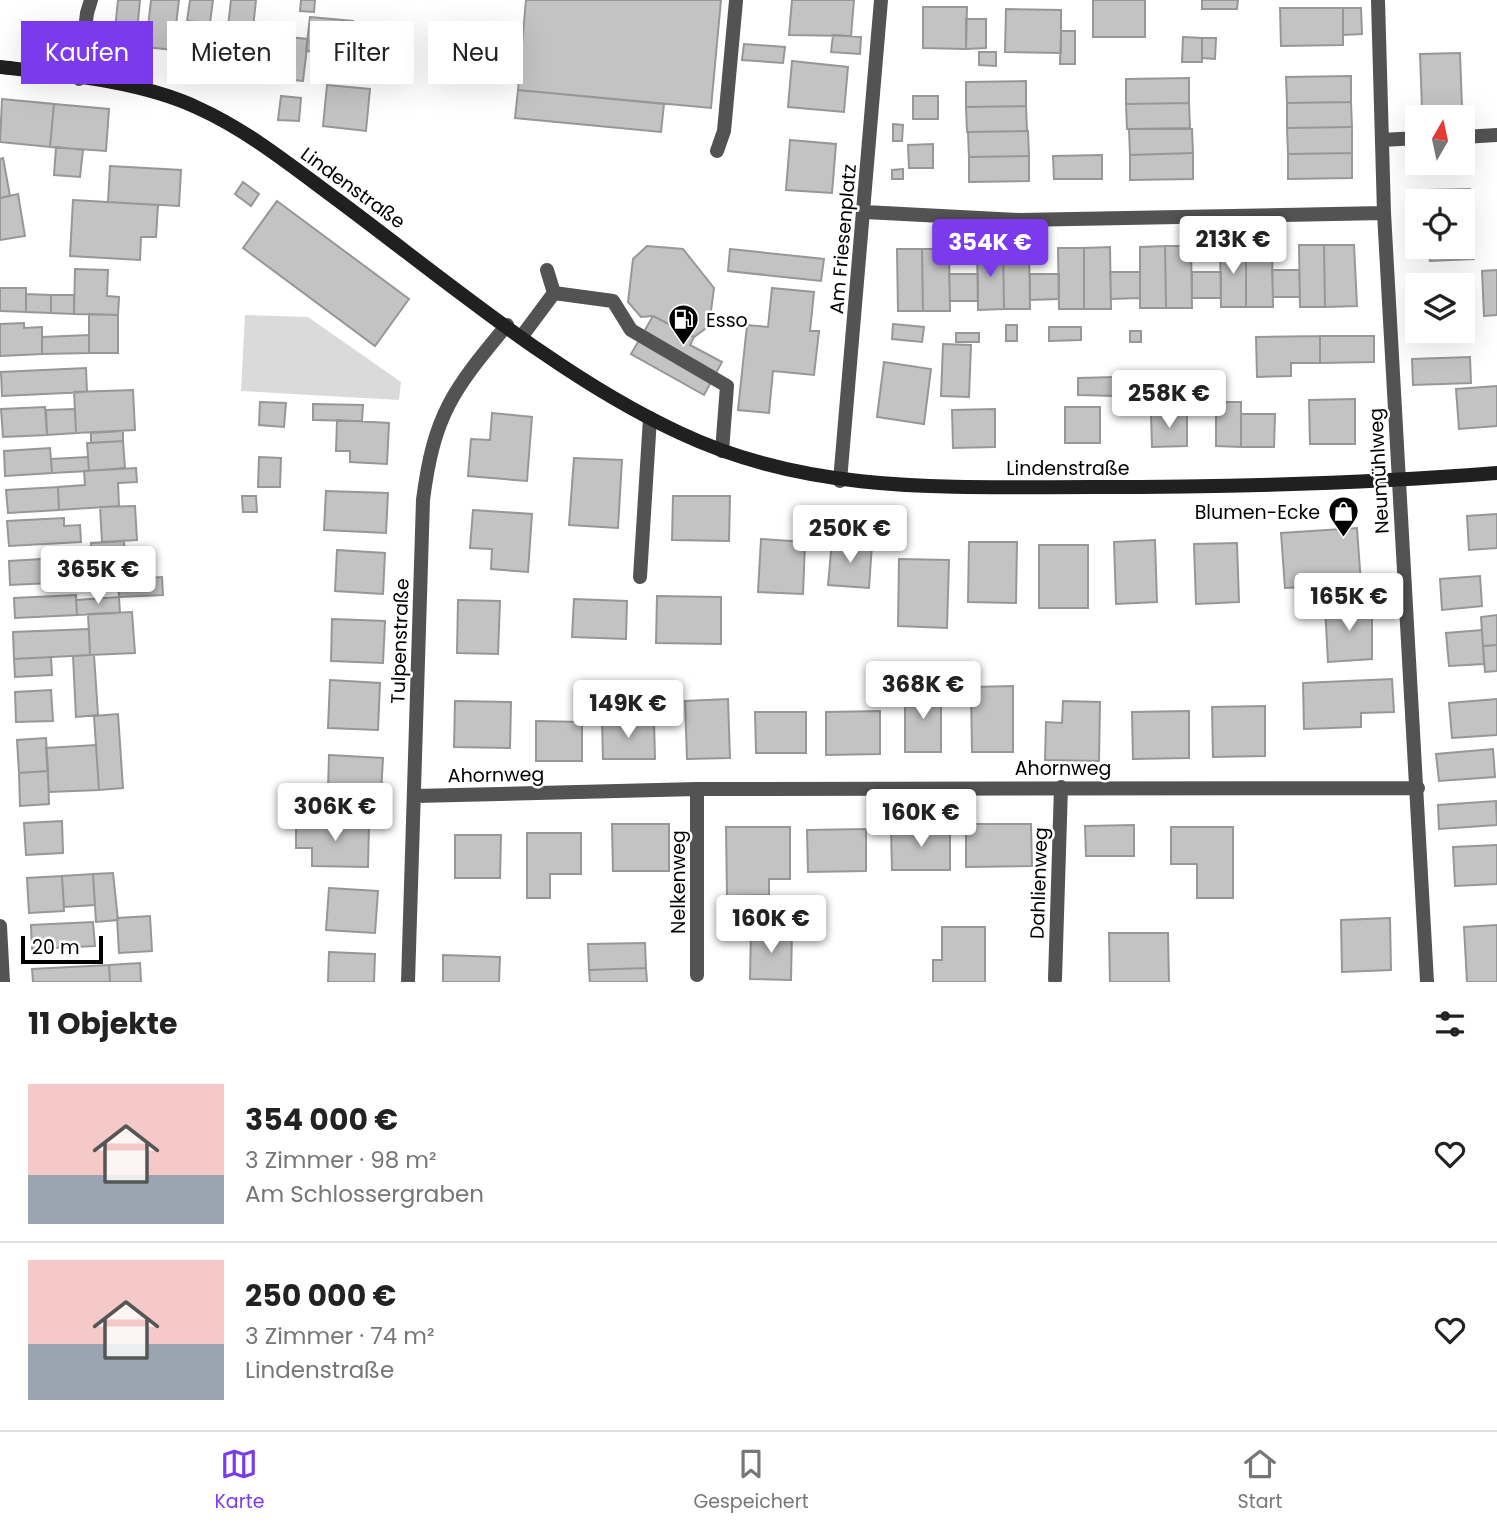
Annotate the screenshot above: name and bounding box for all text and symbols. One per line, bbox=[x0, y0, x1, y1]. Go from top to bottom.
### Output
chip: Kaufen bbox=[21, 21, 153, 84]
chip: Mieten bbox=[167, 21, 296, 84]
chip: Filter bbox=[310, 21, 414, 84]
chip: Neu bbox=[428, 21, 523, 84]
north arrow bbox=[1405, 105, 1475, 175]
map controls bbox=[1405, 105, 1475, 343]
street label: Lindenstraße bbox=[295, 141, 411, 235]
street label: Am Friesenplatz bbox=[823, 163, 863, 315]
button: locate bbox=[1405, 189, 1475, 259]
pin: 213K € bbox=[1176, 216, 1290, 276]
pin: 354K € bbox=[933, 219, 1047, 279]
text: 213K € bbox=[1196, 223, 1270, 255]
text: 354K € bbox=[948, 226, 1032, 258]
button: layers bbox=[1405, 273, 1475, 343]
fuel station icon: Esso bbox=[666, 303, 700, 347]
place label: Esso bbox=[706, 307, 748, 334]
pin: 258K € bbox=[1112, 370, 1226, 430]
text: 258K € bbox=[1128, 377, 1210, 409]
street label: Neumühlweg bbox=[1362, 407, 1396, 535]
street label: Lindenstraße bbox=[1006, 455, 1130, 482]
shop icon: Blumen-Ecke bbox=[1326, 495, 1360, 539]
place label: Blumen-Ecke bbox=[1195, 499, 1320, 526]
pin: 250K € bbox=[793, 505, 907, 565]
text: 250K € bbox=[809, 512, 891, 544]
pin: 365K € bbox=[41, 546, 155, 606]
text: 365K € bbox=[57, 553, 139, 585]
pin: 165K € bbox=[1292, 574, 1406, 633]
street label: Tulpenstraße bbox=[384, 578, 416, 704]
text: 165K € bbox=[1310, 580, 1388, 612]
pin: 368K € bbox=[866, 662, 980, 721]
text: 368K € bbox=[882, 668, 964, 700]
pin: 149K € bbox=[571, 680, 685, 740]
text: 149K € bbox=[589, 687, 667, 719]
street label: Ahornweg bbox=[1015, 755, 1111, 782]
street label: Ahornweg bbox=[447, 761, 545, 789]
pin: 306K € bbox=[278, 784, 392, 843]
text: 306K € bbox=[294, 790, 376, 822]
pin: 160K € bbox=[864, 790, 978, 849]
text: 160K € bbox=[882, 796, 960, 828]
street label: Dahlienweg bbox=[1024, 827, 1054, 939]
street label: Nelkenweg bbox=[665, 830, 692, 934]
pin: 160K € bbox=[714, 895, 828, 955]
text: 160K € bbox=[732, 902, 810, 934]
scale bar bbox=[21, 933, 103, 965]
text: 20 m bbox=[32, 934, 80, 961]
text: 11 Objekte bbox=[28, 1002, 177, 1045]
icon: filters bbox=[1431, 1005, 1469, 1043]
text: 354 000 € bbox=[245, 1098, 398, 1141]
icon: home bbox=[84, 1112, 168, 1196]
icon: heart bbox=[1431, 1135, 1469, 1173]
text: 3 Zimmer · 98 m² bbox=[245, 1144, 437, 1176]
text: Am Schlossergraben bbox=[245, 1178, 484, 1210]
text: 250 000 € bbox=[245, 1274, 396, 1317]
icon: home bbox=[84, 1288, 168, 1372]
icon: heart bbox=[1431, 1311, 1469, 1349]
text: 3 Zimmer · 74 m² bbox=[245, 1320, 435, 1352]
text: Lindenstraße bbox=[245, 1354, 394, 1386]
tab: Karte bbox=[214, 1445, 264, 1516]
tab: Gespeichert bbox=[693, 1445, 809, 1516]
tab: Start bbox=[1238, 1445, 1283, 1516]

